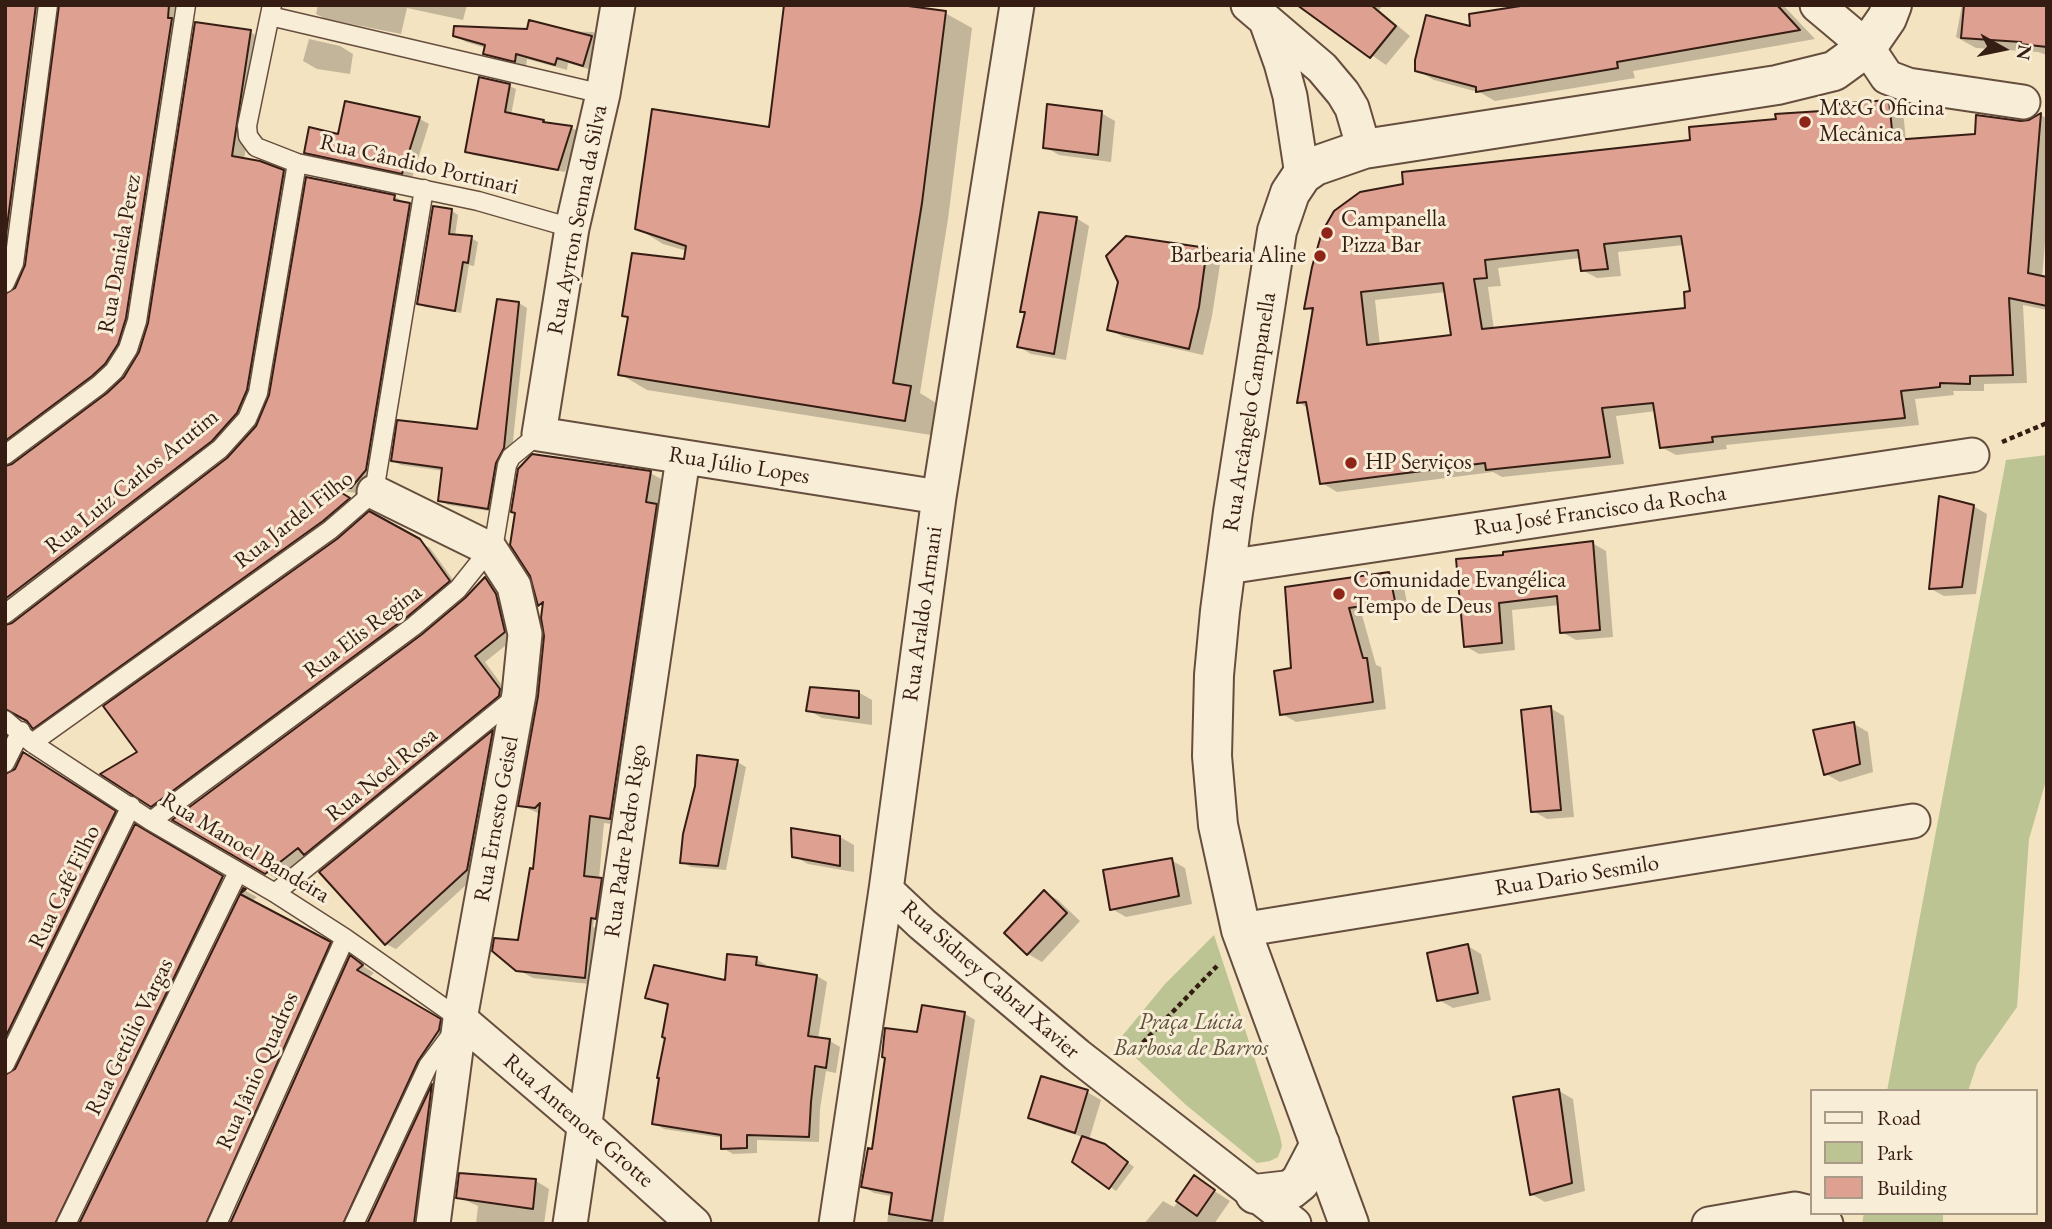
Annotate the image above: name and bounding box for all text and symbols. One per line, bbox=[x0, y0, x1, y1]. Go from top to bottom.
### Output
north arrow bbox=[1968, 14, 2038, 84]
text: N bbox=[2011, 43, 2038, 62]
place label: M&G Oficina Mecânica bbox=[1819, 95, 1944, 149]
street label: Rua Ayrton Senna da Silva bbox=[542, 103, 614, 337]
marker: M&G Oficina Mecânica bbox=[1797, 114, 1813, 130]
street label: Rua Cândido Portinari bbox=[317, 129, 521, 201]
street label: Rua Daniela Perez bbox=[92, 172, 148, 336]
place label: Campanella Pizza Bar bbox=[1341, 206, 1446, 260]
marker: Campanella Pizza Bar bbox=[1319, 225, 1335, 241]
place label: Barbearia Aline bbox=[1170, 242, 1306, 270]
marker: Barbearia Aline bbox=[1312, 248, 1328, 264]
street label: Rua Arcângelo Campanella bbox=[1217, 290, 1283, 534]
street label: Rua Luiz Carlos Arutim bbox=[40, 404, 224, 560]
street label: Rua Júlio Lopes bbox=[666, 441, 812, 491]
place label: HP Serviços bbox=[1365, 449, 1472, 477]
marker: HP Serviços bbox=[1343, 455, 1359, 471]
street label: Rua Jardel Filho bbox=[229, 465, 359, 575]
street label: Rua José Francisco da Rocha bbox=[1472, 480, 1728, 542]
street label: Rua Araldo Armani bbox=[897, 525, 949, 703]
place label: Comunidade Evangélica Tempo de Deus bbox=[1353, 567, 1566, 621]
street label: Rua Elis Regina bbox=[298, 579, 428, 685]
marker: Comunidade Evangélica Tempo de Deus bbox=[1331, 586, 1347, 602]
street label: Rua Noel Rosa bbox=[321, 722, 443, 828]
street label: Rua Ernesto Geisel bbox=[469, 734, 525, 904]
street label: Rua Padre Pedro Rigo bbox=[599, 743, 653, 939]
street label: Rua Manoel Bandeira bbox=[155, 787, 335, 909]
street label: Rua Café Filho bbox=[23, 821, 107, 953]
street label: Rua Dario Sesmilo bbox=[1493, 849, 1661, 903]
street label: Rua Sidney Cabral Xavier bbox=[895, 895, 1085, 1065]
street label: Rua Getúlio Vargas bbox=[80, 954, 180, 1120]
street label: Rua Jânio Quadros bbox=[211, 988, 305, 1154]
park label: Praça Lúcia Barbosa de Barros bbox=[1114, 1009, 1268, 1063]
street label: Rua Antenore Grotte bbox=[497, 1048, 659, 1194]
legend bbox=[1811, 1089, 2038, 1215]
text: Road bbox=[1877, 1104, 1921, 1131]
text: Park bbox=[1877, 1139, 1913, 1166]
text: Building bbox=[1877, 1174, 1947, 1201]

